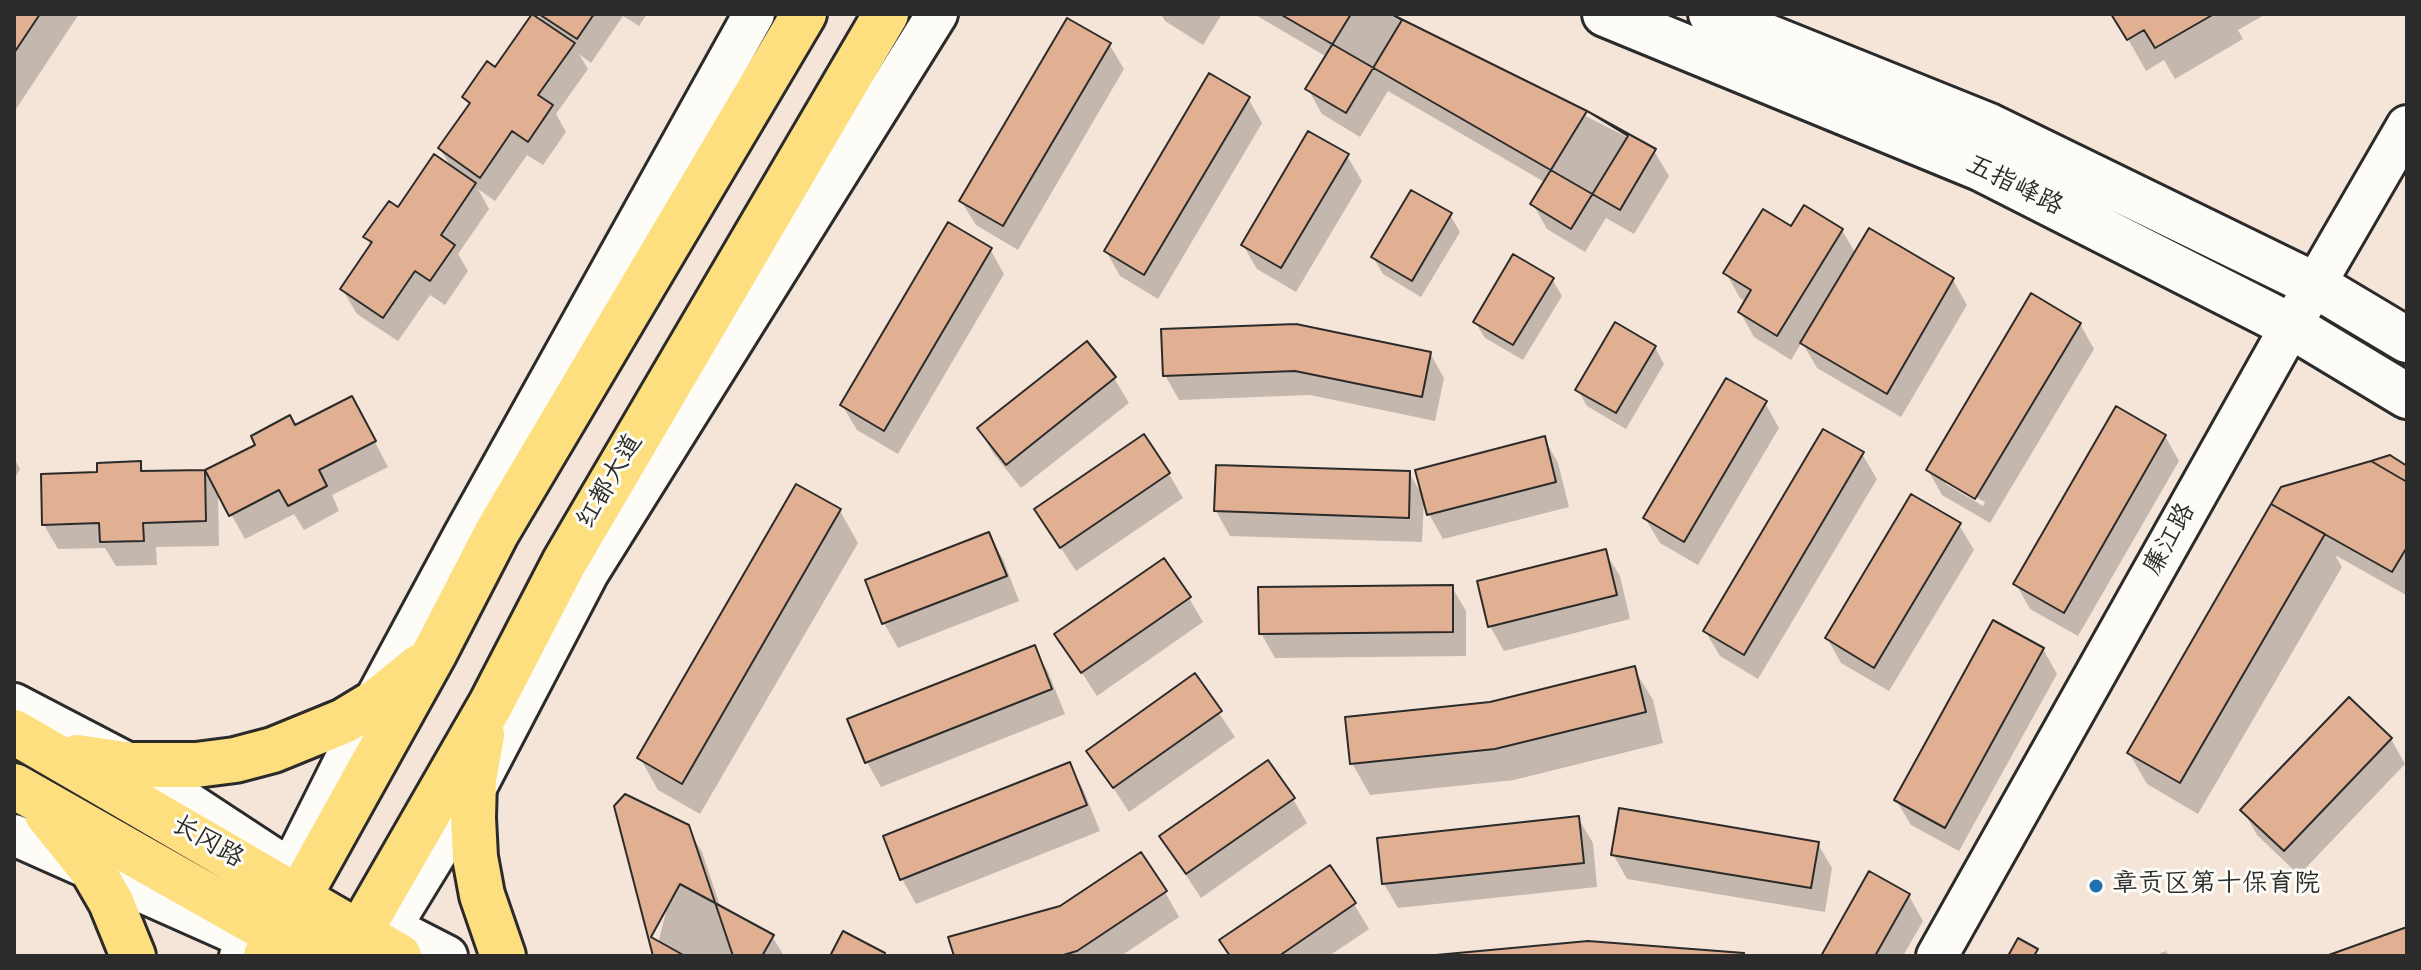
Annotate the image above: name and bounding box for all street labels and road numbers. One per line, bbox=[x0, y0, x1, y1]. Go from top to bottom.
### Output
street label: 五指峰路 bbox=[1960, 150, 2068, 224]
street label: 红都大道 bbox=[571, 429, 651, 535]
street label: 廉江路 bbox=[2138, 498, 2204, 582]
street label: 长冈路 bbox=[165, 810, 249, 876]

